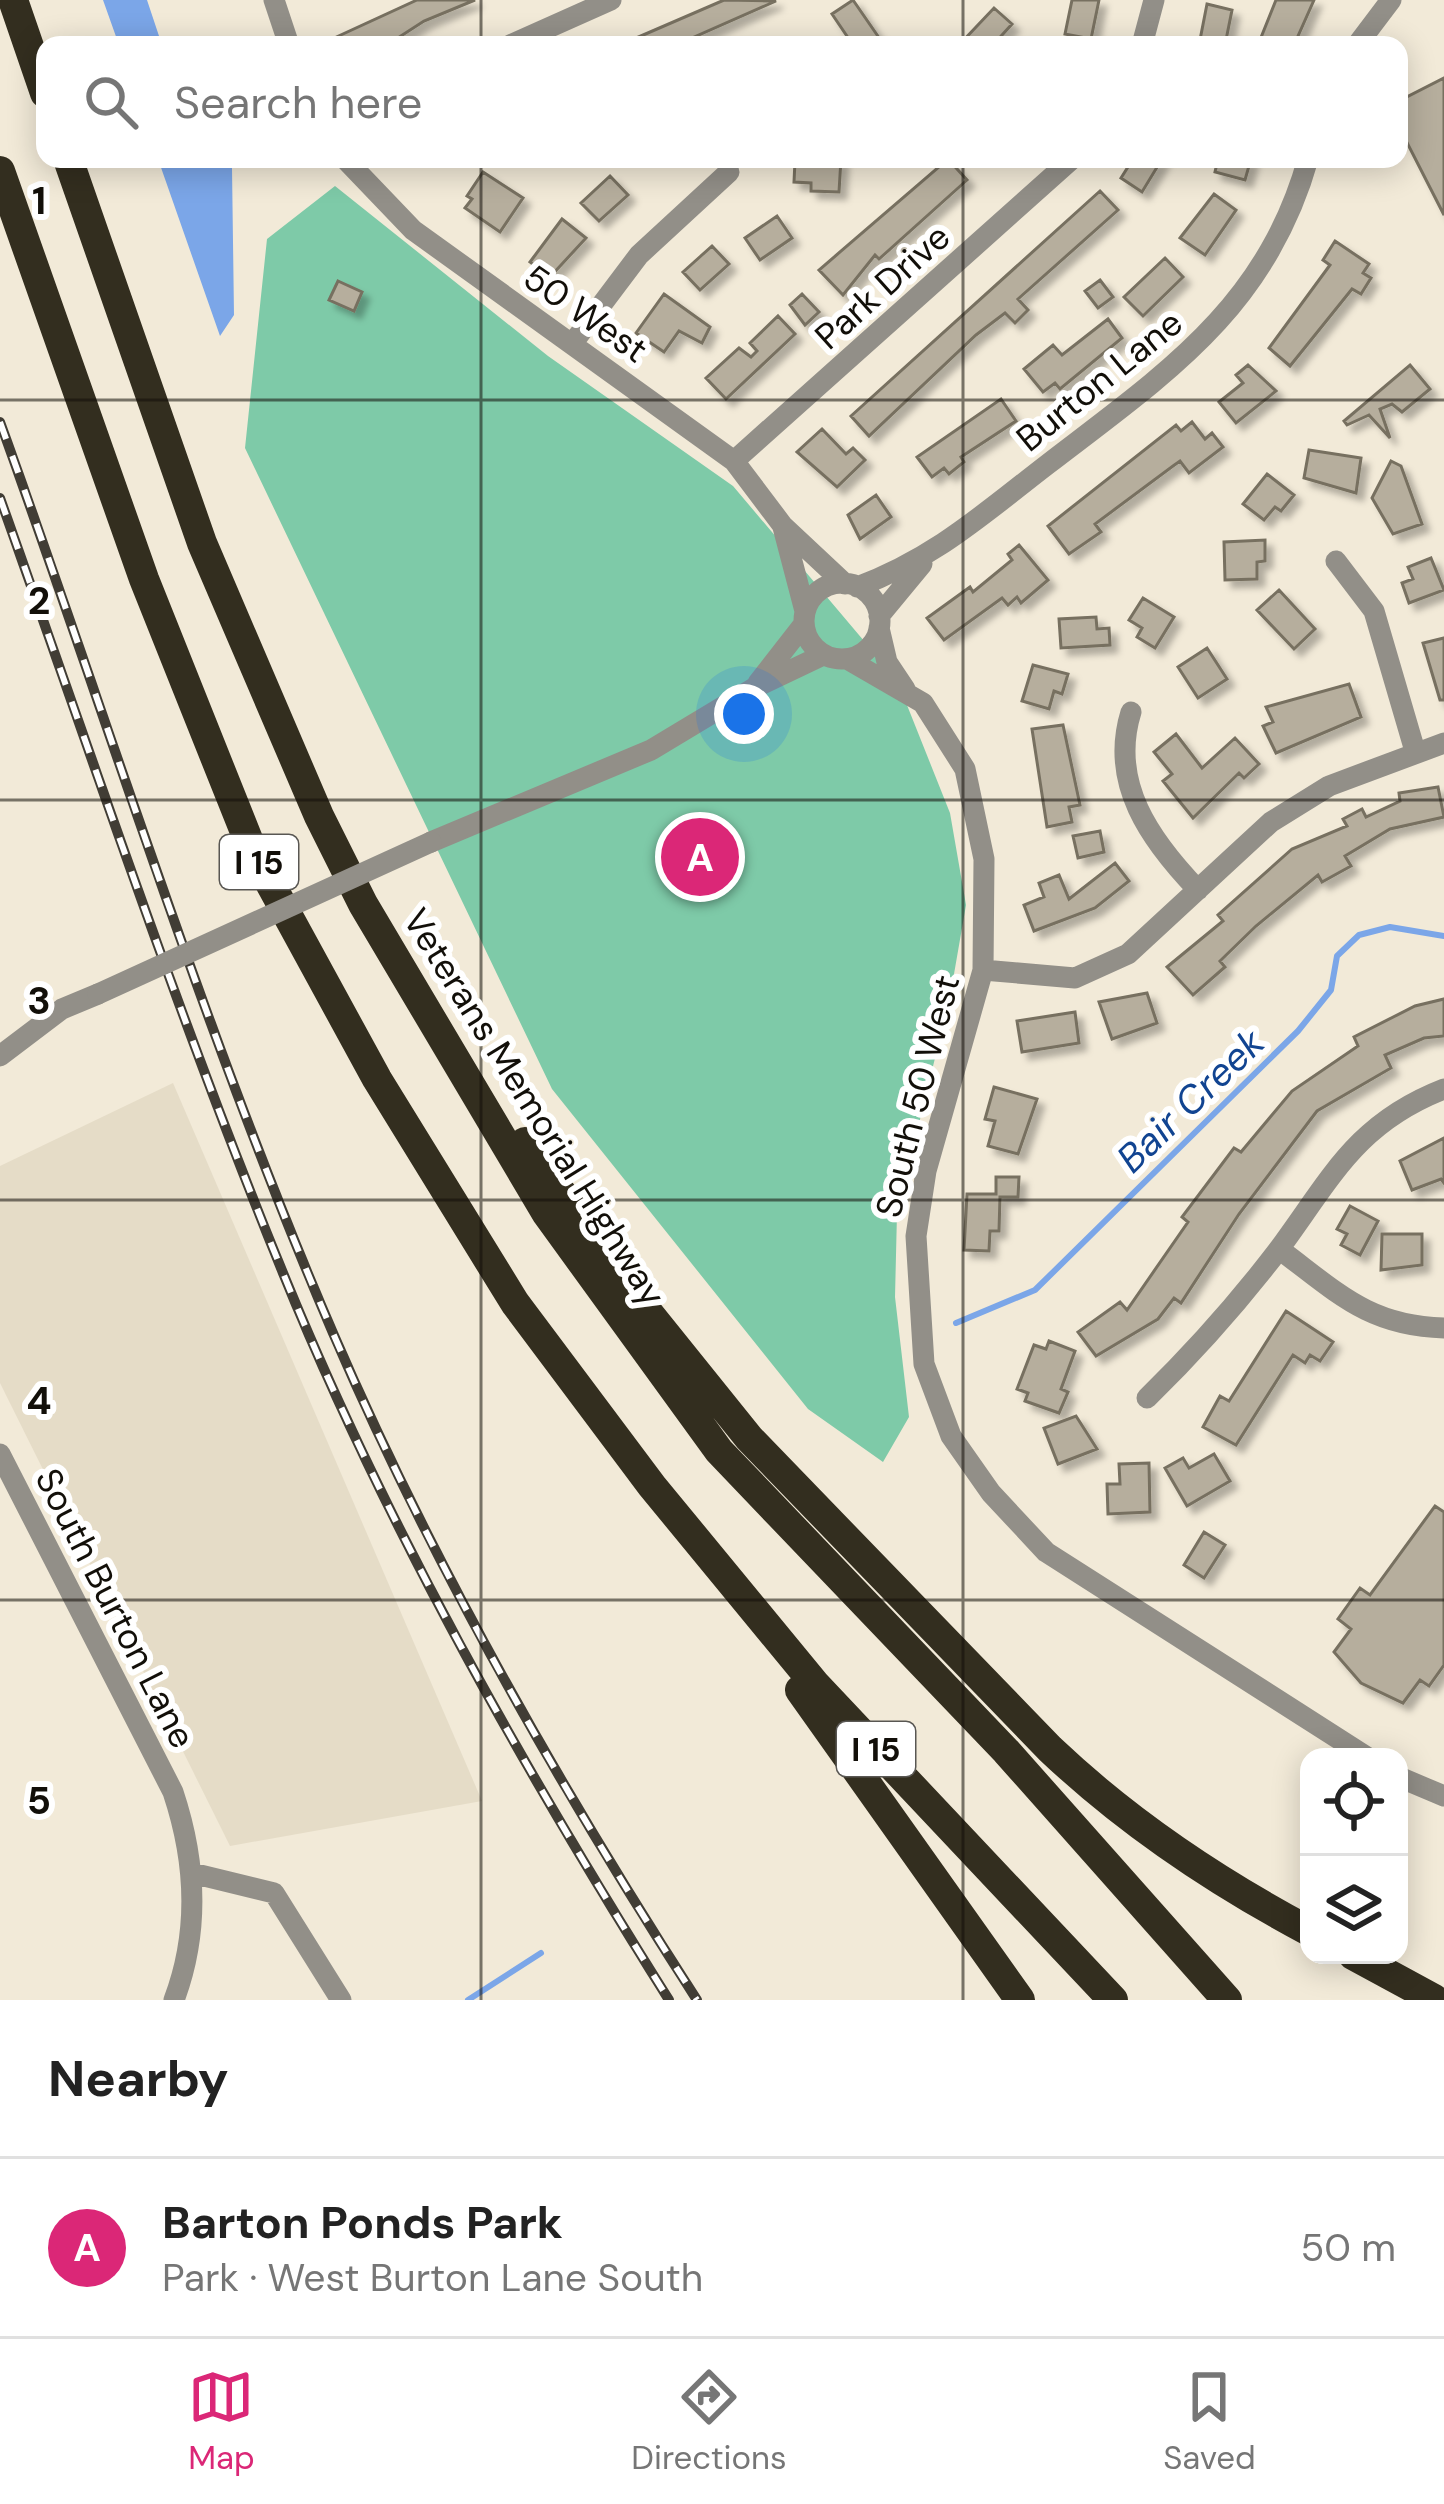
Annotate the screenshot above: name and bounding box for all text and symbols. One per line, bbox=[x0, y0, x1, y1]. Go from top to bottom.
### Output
search box bbox=[36, 36, 1408, 168]
icon: search bbox=[78, 69, 144, 135]
text: Search here bbox=[174, 73, 422, 132]
text: 1 bbox=[32, 175, 46, 226]
street label: Park Drive bbox=[805, 213, 960, 359]
street label: 50 West bbox=[514, 254, 657, 373]
street label: Burton Lane bbox=[1007, 299, 1192, 462]
text: 2 bbox=[28, 575, 50, 626]
your location bbox=[714, 684, 774, 744]
pin: A bbox=[661, 812, 739, 902]
road number: I 15 bbox=[220, 835, 298, 889]
street label: Veterans Memorial Highway bbox=[393, 900, 676, 1315]
street label: South 50 West bbox=[865, 970, 970, 1222]
text: 3 bbox=[27, 975, 51, 1026]
water label: Bair Creek bbox=[1106, 1017, 1275, 1183]
text: 4 bbox=[26, 1375, 52, 1426]
street label: South Burton Lane bbox=[25, 1460, 206, 1756]
road number: I 15 bbox=[837, 1722, 915, 1776]
map controls bbox=[1300, 1748, 1408, 1964]
button: locate bbox=[1300, 1748, 1408, 1856]
text: 5 bbox=[27, 1775, 51, 1826]
button: layers bbox=[1300, 1856, 1408, 1964]
text: Nearby bbox=[48, 2045, 229, 2112]
text: Barton Ponds Park bbox=[162, 2193, 563, 2252]
text: A bbox=[73, 2222, 101, 2273]
text: 50 m bbox=[1300, 2222, 1396, 2273]
text: Park · West Burton Lane South bbox=[162, 2252, 703, 2303]
tab: Map bbox=[188, 2364, 255, 2479]
tab: Directions bbox=[631, 2364, 787, 2479]
tab: Saved bbox=[1163, 2364, 1256, 2479]

